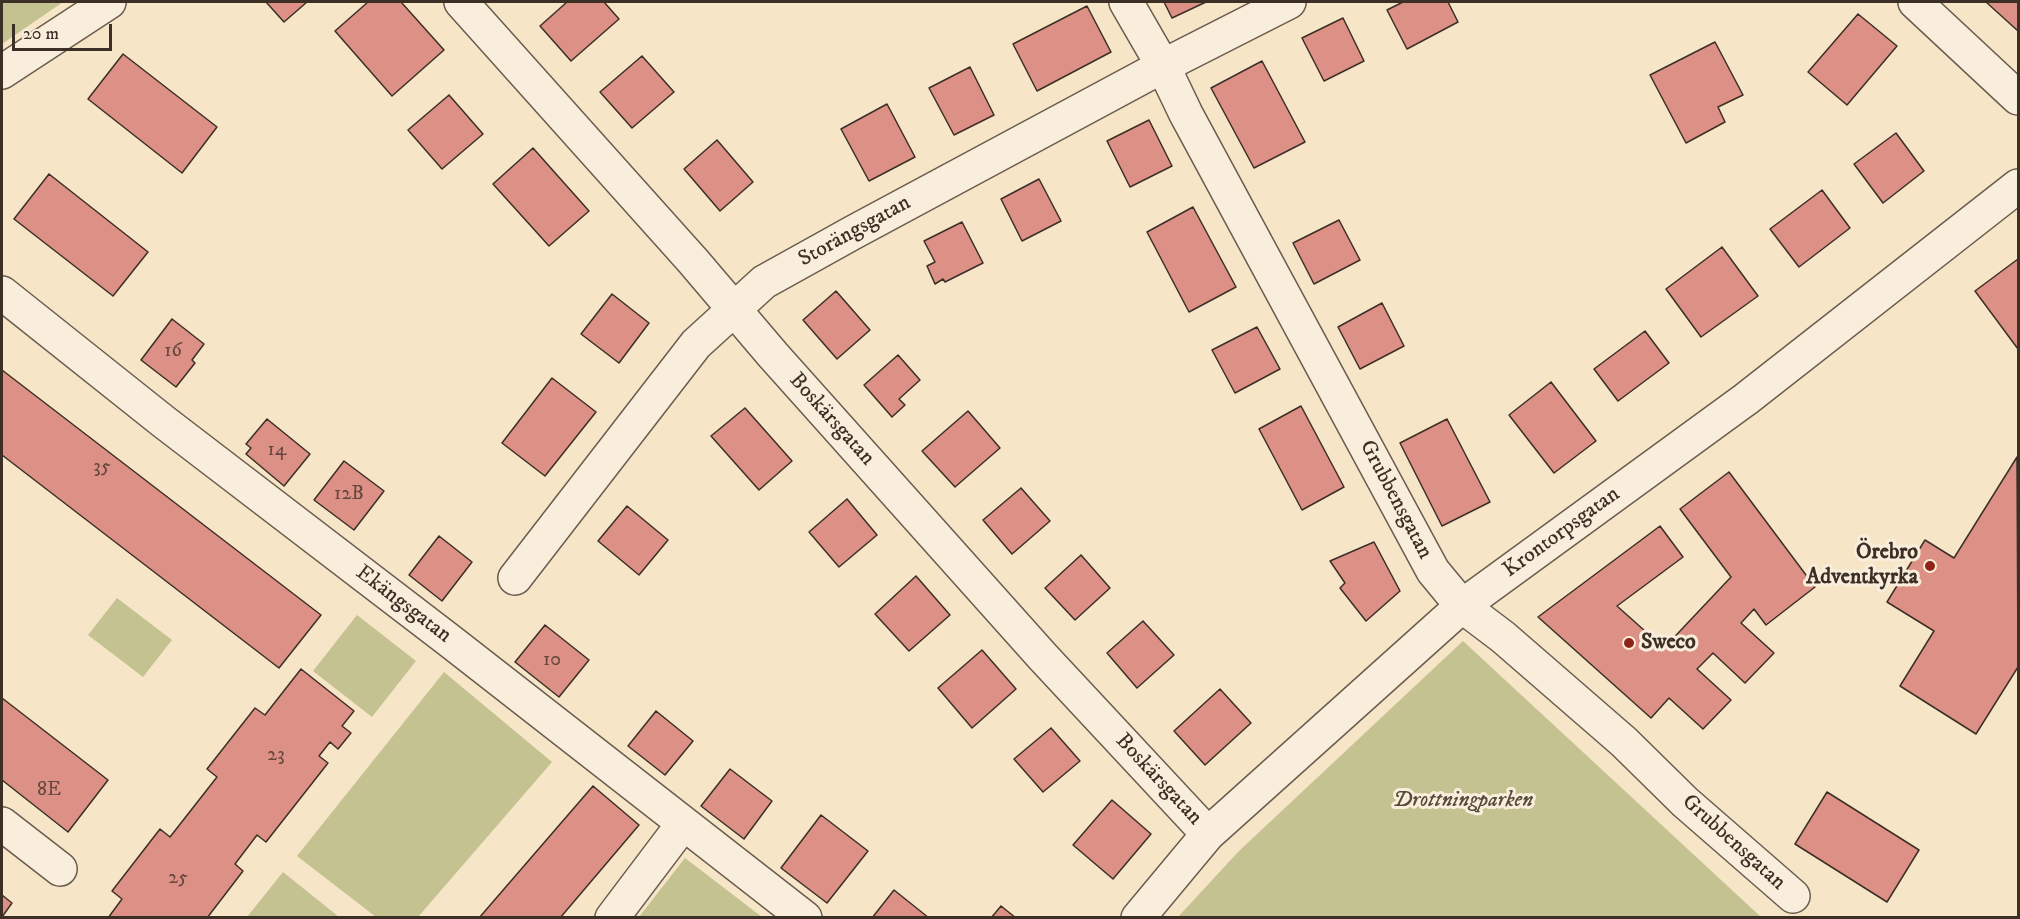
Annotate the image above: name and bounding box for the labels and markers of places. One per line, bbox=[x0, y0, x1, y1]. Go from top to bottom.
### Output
place label: Örebro Adventkyrka bbox=[1806, 540, 1918, 592]
marker: Örebro Adventkyrka bbox=[1923, 559, 1937, 573]
place label: Sweco bbox=[1641, 630, 1696, 656]
marker: Sweco bbox=[1622, 636, 1636, 650]

